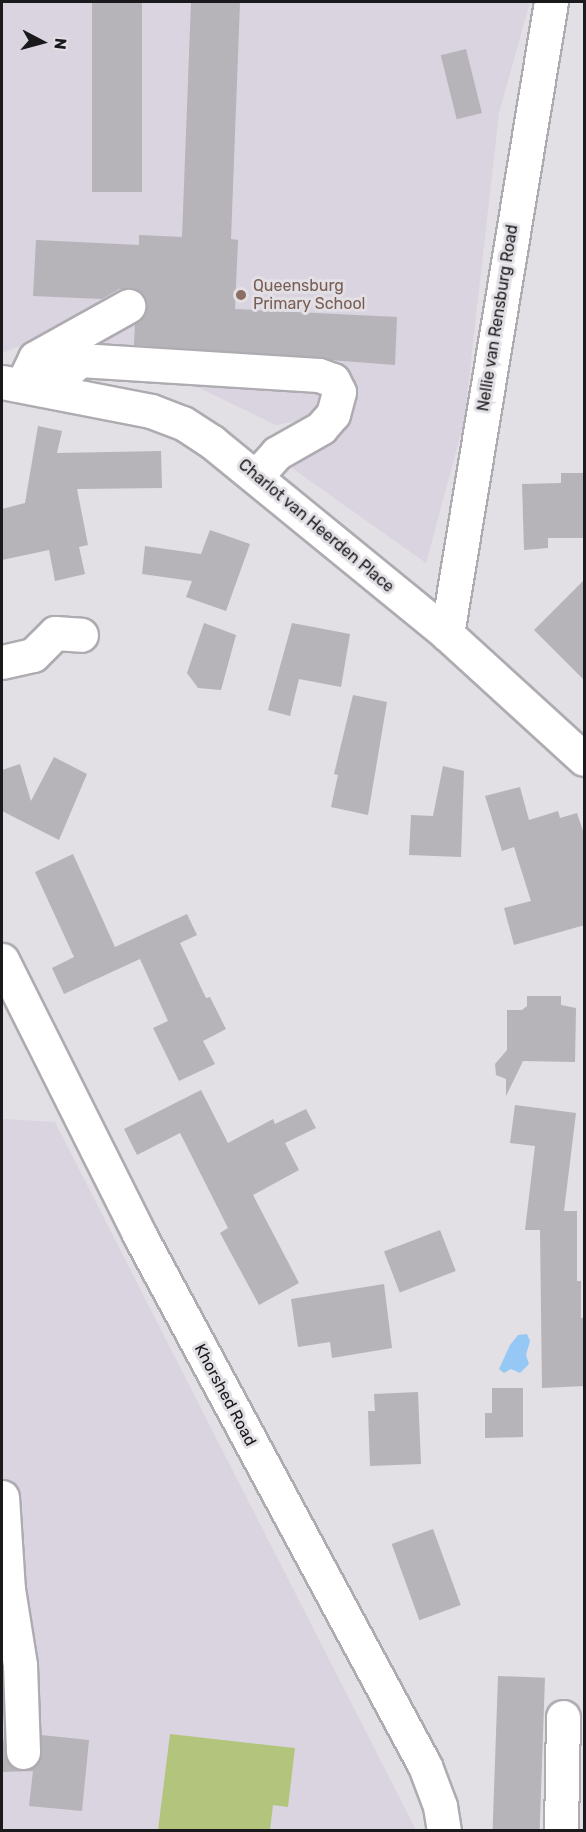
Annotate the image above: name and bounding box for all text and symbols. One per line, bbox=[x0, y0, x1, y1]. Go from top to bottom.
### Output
north arrow bbox=[12, 12, 72, 72]
text: N bbox=[50, 37, 70, 51]
street label: Nellie van Rensburg Road bbox=[474, 223, 522, 413]
place label: Queensburg Primary School bbox=[253, 276, 366, 314]
marker: Queensburg Primary School bbox=[234, 288, 248, 302]
street label: Charlot van Heerden Place bbox=[234, 455, 398, 597]
street label: Khorshed Road bbox=[190, 1341, 260, 1449]

